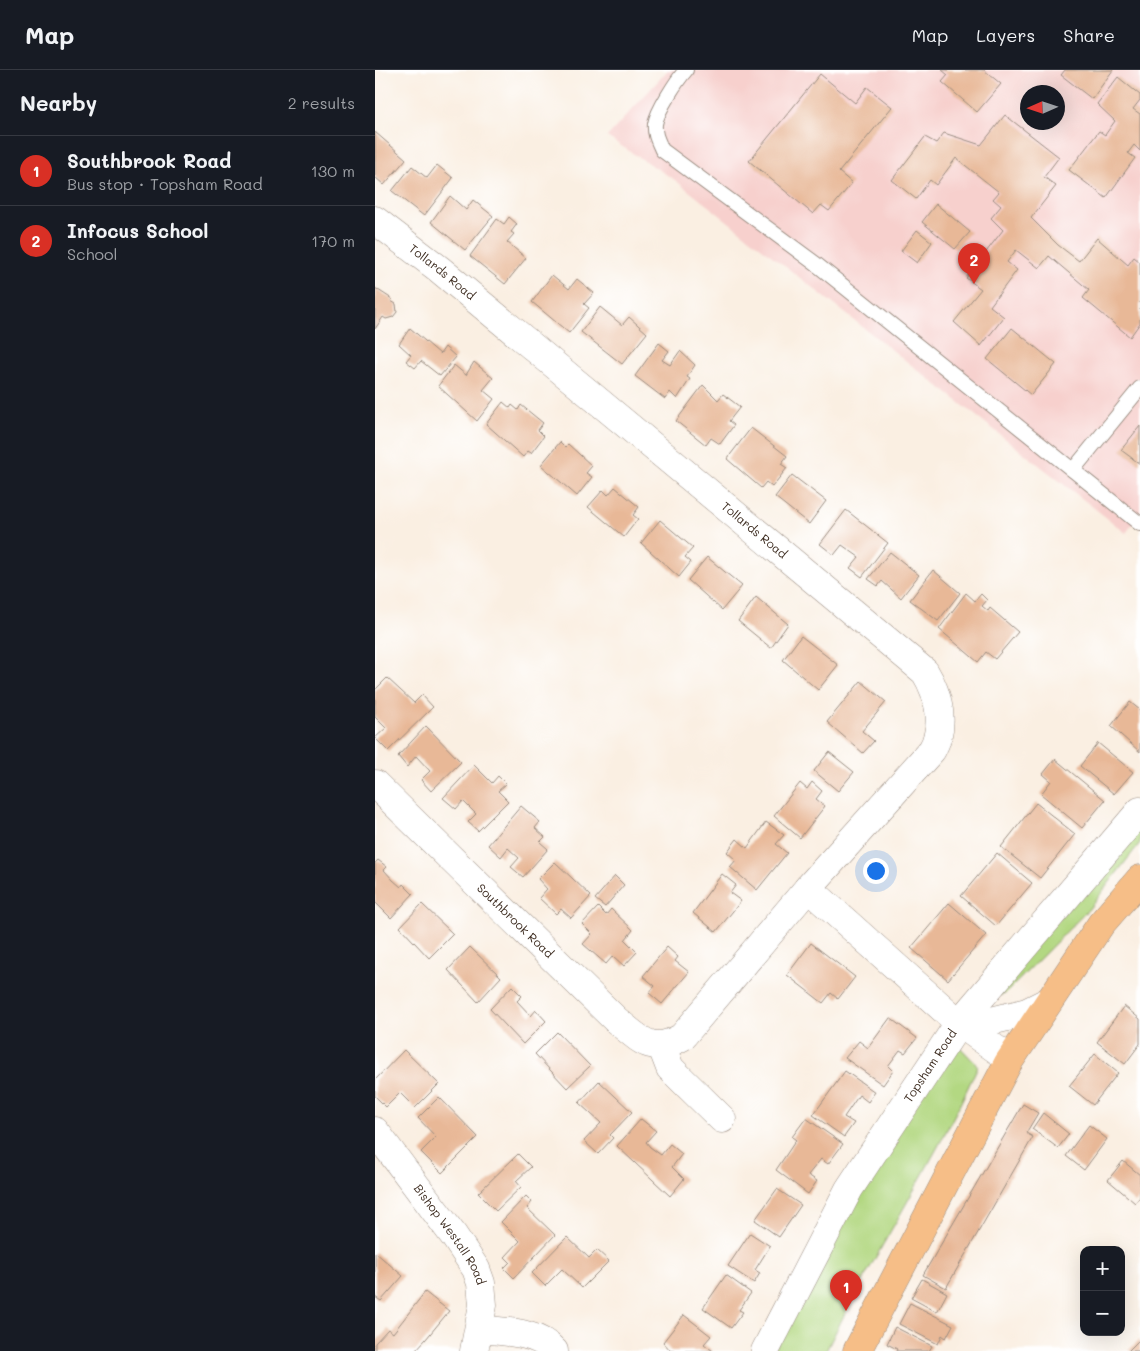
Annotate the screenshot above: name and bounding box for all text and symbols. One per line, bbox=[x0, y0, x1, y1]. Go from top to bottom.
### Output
text: Map bbox=[25, 19, 74, 50]
text: Map bbox=[912, 23, 948, 47]
text: Layers bbox=[976, 23, 1035, 47]
text: Share bbox=[1063, 23, 1115, 47]
north arrow bbox=[1020, 85, 1065, 130]
text: Nearby bbox=[20, 89, 97, 116]
text: 2 results bbox=[288, 92, 355, 113]
text: Southbrook Road bbox=[67, 148, 231, 173]
text: 1 bbox=[32, 160, 40, 181]
text: 130 m bbox=[311, 160, 355, 181]
text: Bus stop · Topsham Road bbox=[67, 173, 263, 194]
text: Infocus School bbox=[67, 218, 208, 243]
text: 2 bbox=[32, 230, 40, 251]
text: 170 m bbox=[311, 230, 355, 251]
street label: Tollards Road bbox=[406, 240, 479, 303]
text: School bbox=[67, 243, 117, 264]
pin: 2 bbox=[958, 243, 990, 284]
street label: Tollards Road bbox=[719, 498, 791, 562]
your location bbox=[863, 858, 889, 884]
street label: Southbrook Road bbox=[474, 880, 558, 961]
street label: Topsham Road bbox=[900, 1025, 960, 1105]
street label: Bishop Westall Road bbox=[411, 1181, 490, 1287]
map controls bbox=[1080, 1246, 1125, 1336]
button: + bbox=[1080, 1246, 1125, 1291]
pin: 1 bbox=[830, 1270, 862, 1311]
button: − bbox=[1080, 1291, 1125, 1336]

